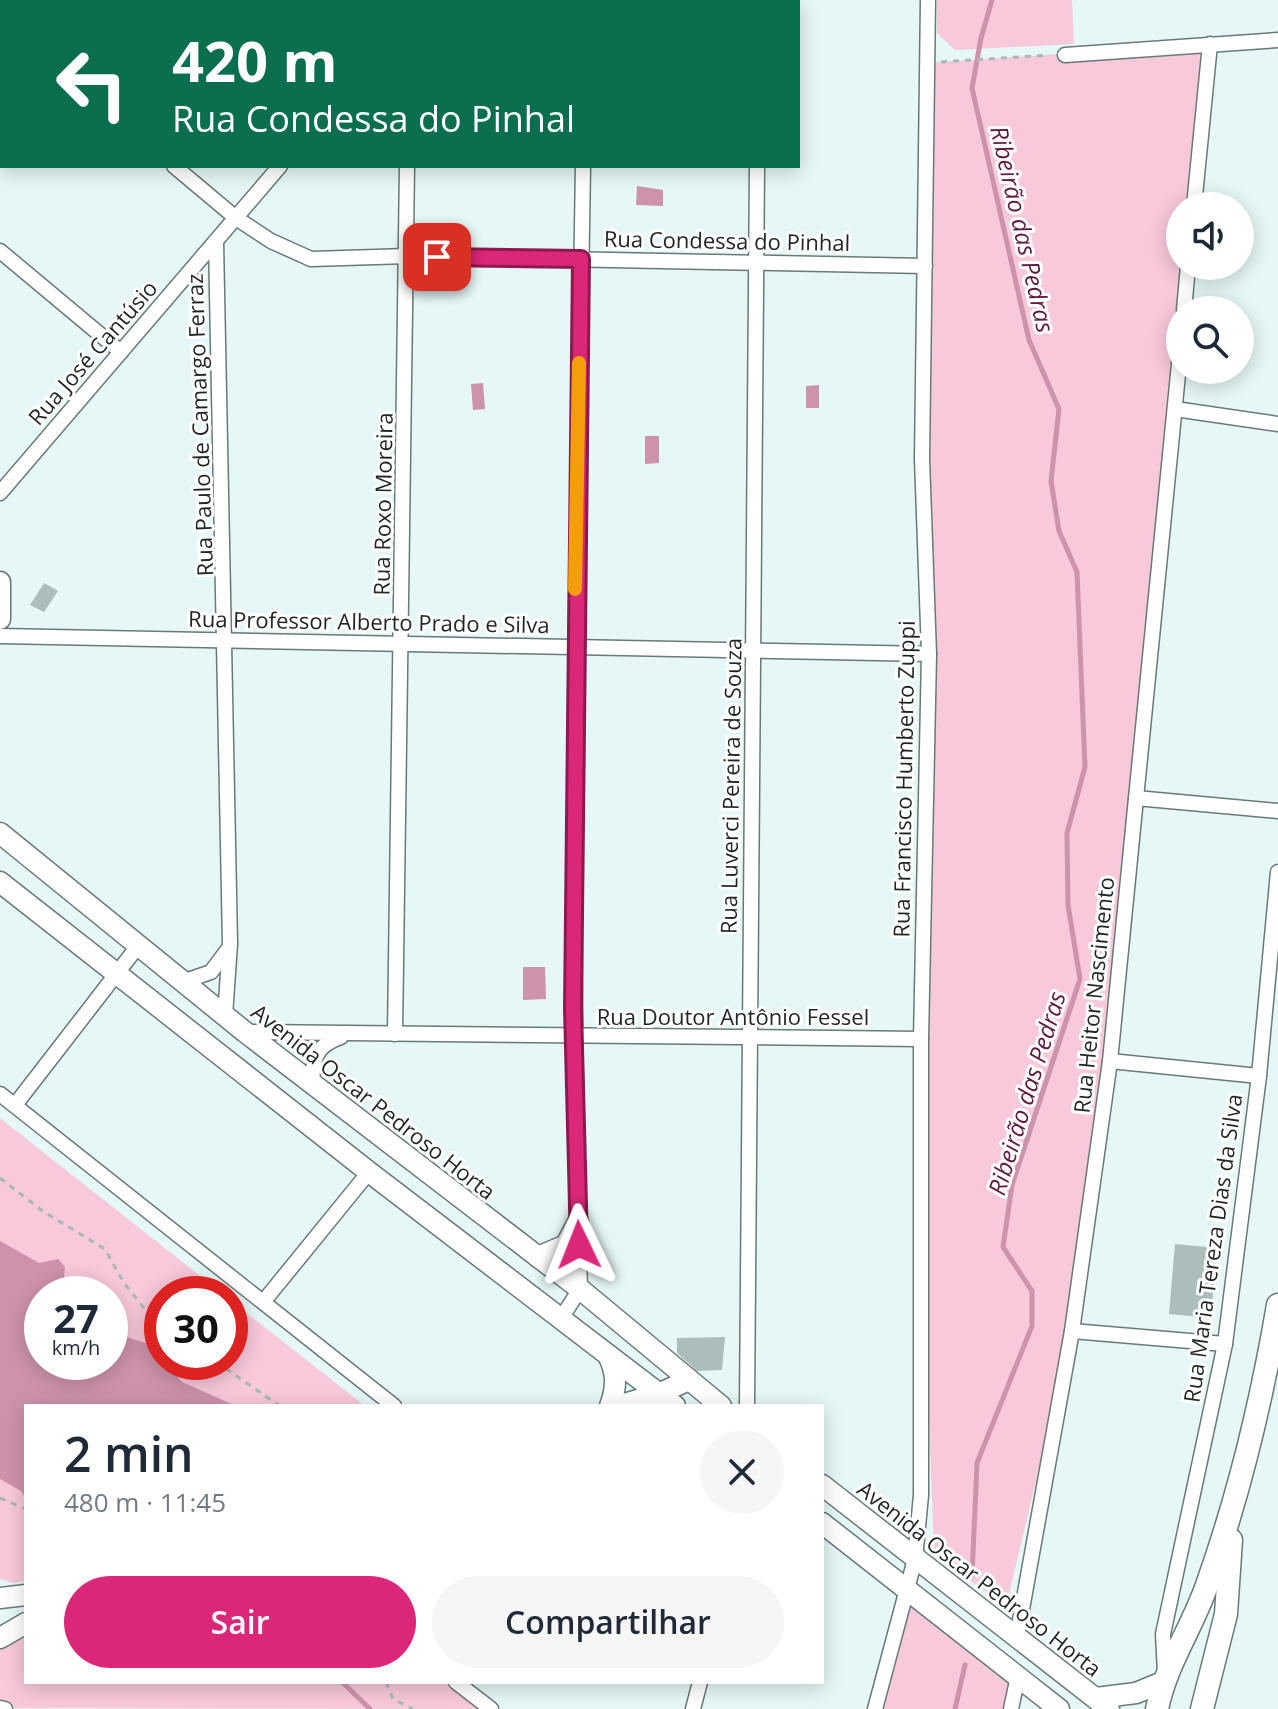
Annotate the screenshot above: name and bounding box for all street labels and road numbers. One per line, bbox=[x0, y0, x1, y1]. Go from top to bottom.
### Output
street label: Rua Condessa do Pinhal bbox=[604, 223, 850, 257]
street label: Rua José Cantúsio bbox=[21, 273, 163, 431]
street label: Rua Paulo de Camargo Ferraz bbox=[179, 273, 219, 577]
street label: Rua Roxo Moreira bbox=[365, 412, 399, 596]
street label: Rua Professor Alberto Prado e Silva bbox=[188, 603, 550, 639]
street label: Rua Francisco Humberto Zuppi bbox=[885, 620, 921, 938]
street label: Rua Luverci Pereira de Souza bbox=[712, 638, 748, 934]
street label: Rua Heitor Nascimento bbox=[1066, 875, 1120, 1115]
street label: Avenida Oscar Pedroso Horta bbox=[246, 996, 502, 1206]
street label: Rua Doutor Antônio Fessel bbox=[597, 1001, 869, 1031]
street label: Rua Maria Tereza Dias da Silva bbox=[1175, 1092, 1249, 1404]
street label: Avenida Oscar Pedroso Horta bbox=[852, 1473, 1108, 1683]

